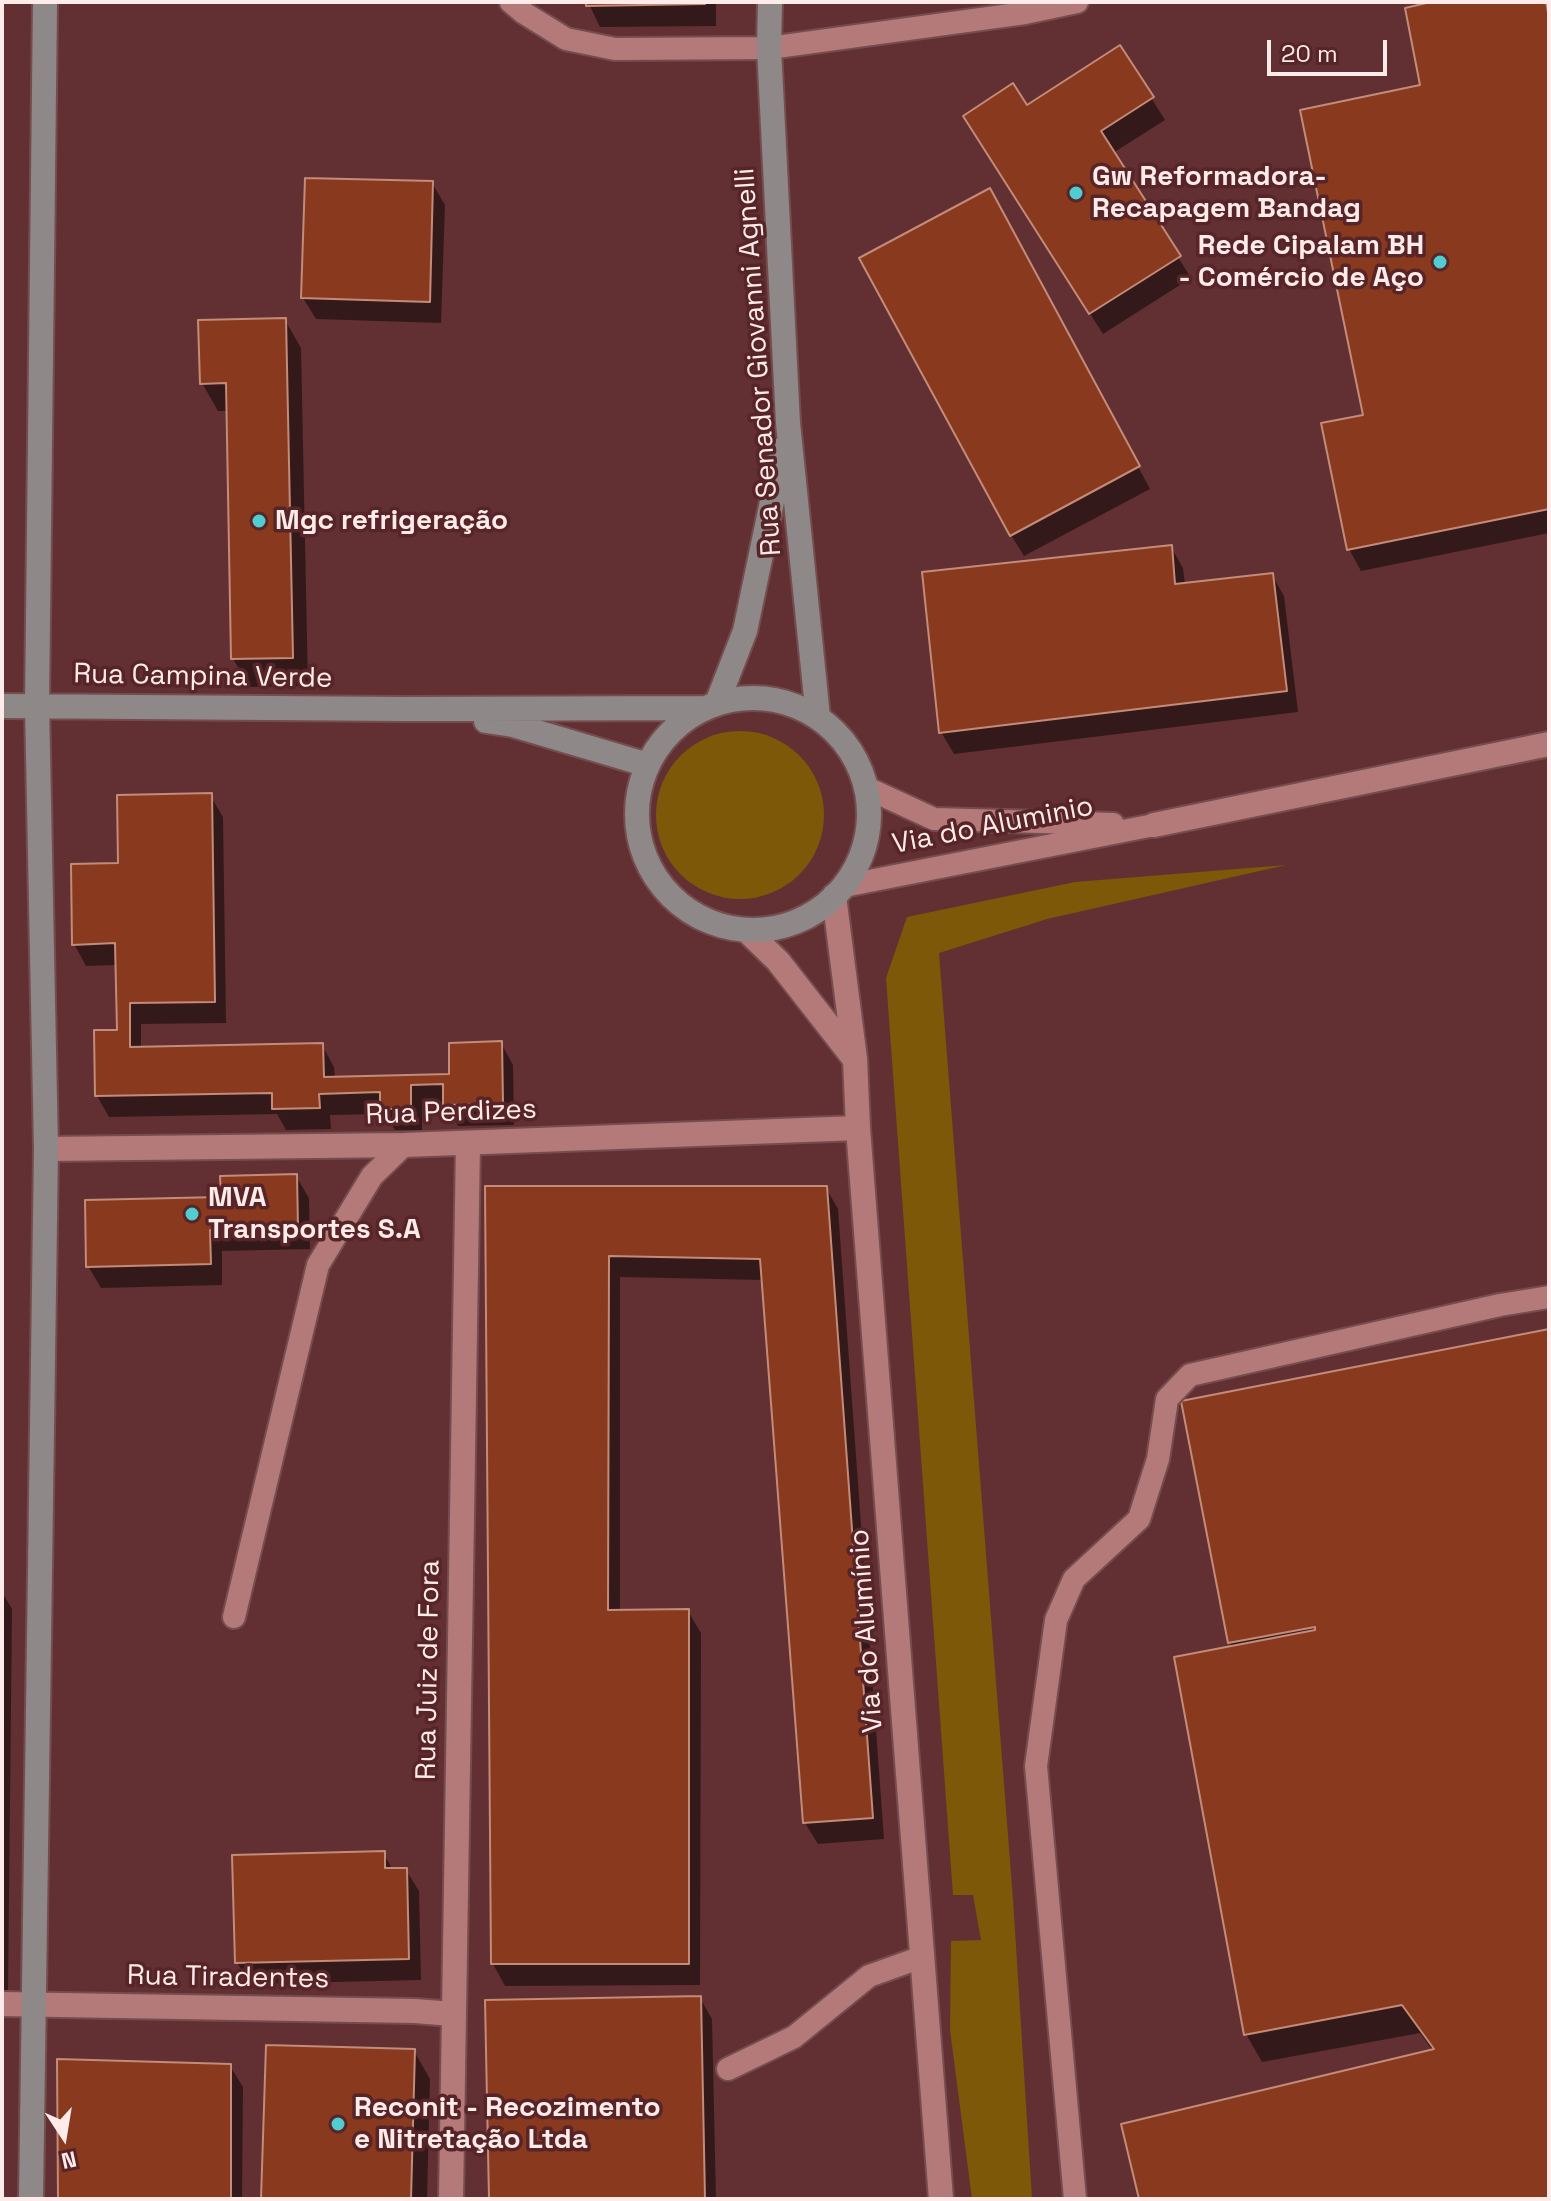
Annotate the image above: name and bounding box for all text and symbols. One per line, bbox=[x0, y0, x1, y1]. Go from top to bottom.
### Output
scale bar bbox=[1271, 24, 1391, 74]
text: 20 m bbox=[1281, 38, 1338, 69]
place label: Gw Reformadora- Recapagem Bandag bbox=[1092, 160, 1361, 226]
street label: Rua Senador Giovanni Agnelli bbox=[729, 167, 789, 557]
marker: Gw Reformadora- Recapagem Bandag bbox=[1067, 184, 1085, 202]
place label: Rede Cipalam BH - Comércio de Aço bbox=[1178, 229, 1424, 295]
marker: Rede Cipalam BH - Comércio de Aço bbox=[1431, 253, 1449, 271]
place label: Mgc refrigeração bbox=[275, 504, 508, 538]
marker: Mgc refrigeração bbox=[250, 512, 268, 530]
street label: Rua Campina Verde bbox=[73, 658, 333, 696]
street label: Via do Aluminio bbox=[890, 790, 1096, 862]
street label: Rua Perdizes bbox=[365, 1093, 537, 1133]
place label: MVA Transportes S.A bbox=[208, 1181, 421, 1247]
marker: MVA Transportes S.A bbox=[183, 1205, 201, 1223]
street label: Via do Alumínio bbox=[843, 1528, 891, 1734]
street label: Rua Juiz de Fora bbox=[410, 1560, 448, 1780]
street label: Rua Tiradentes bbox=[127, 1959, 329, 1997]
place label: Reconit - Recozimento e Nitretação Ltda bbox=[354, 2091, 661, 2157]
north arrow bbox=[24, 2097, 104, 2177]
marker: Reconit - Recozimento e Nitretação Ltda bbox=[329, 2115, 347, 2133]
text: N bbox=[59, 2145, 79, 2176]

